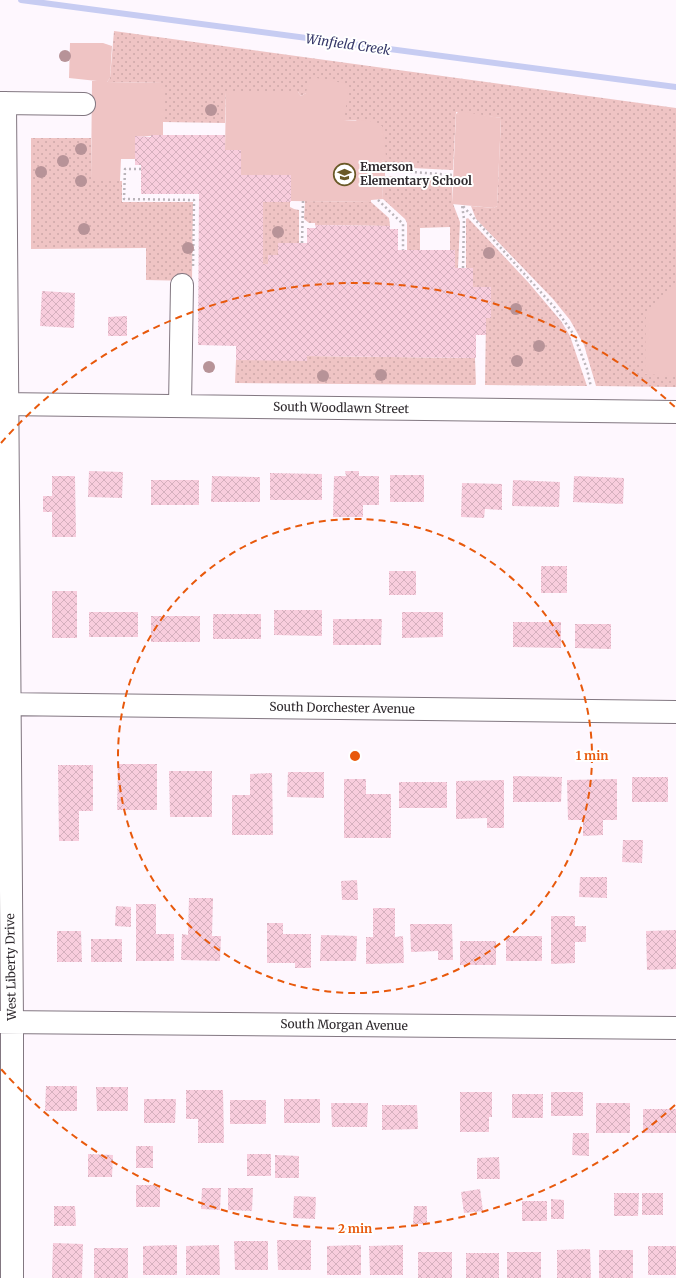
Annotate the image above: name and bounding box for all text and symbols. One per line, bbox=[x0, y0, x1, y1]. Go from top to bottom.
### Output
water label: Winfield Creek bbox=[305, 30, 391, 59]
place label: Emerson Elementary School bbox=[360, 159, 472, 188]
school or university icon: Emerson Elementary School bbox=[331, 161, 357, 187]
street label: South Woodlawn Street bbox=[273, 399, 409, 416]
street label: South Dorchester Avenue bbox=[269, 699, 415, 716]
text: 1 min bbox=[576, 748, 608, 763]
centre of rings bbox=[348, 749, 362, 763]
street label: West Liberty Drive bbox=[2, 913, 19, 1022]
street label: South Morgan Avenue bbox=[280, 1016, 408, 1033]
text: 2 min bbox=[338, 1221, 372, 1236]

